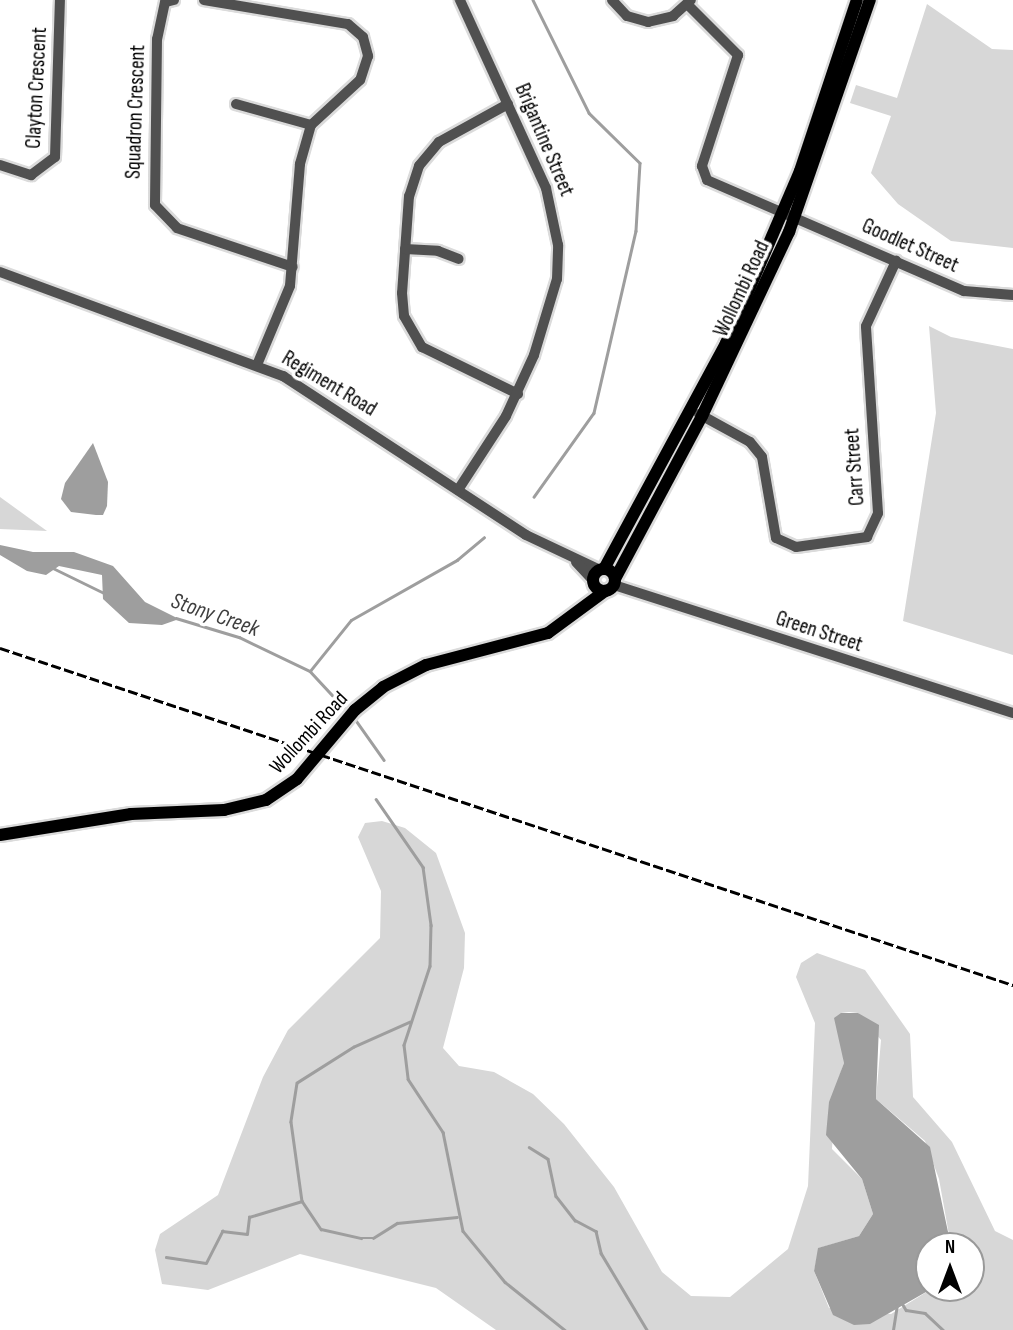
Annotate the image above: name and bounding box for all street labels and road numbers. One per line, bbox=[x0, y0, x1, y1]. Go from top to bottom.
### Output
street label: Clayton Crescent bbox=[21, 27, 53, 149]
street label: Squadron Crescent bbox=[121, 45, 151, 179]
street label: Brigantine Street bbox=[509, 80, 579, 200]
street label: Goodlet Street bbox=[858, 214, 962, 278]
street label: Wollombi Road bbox=[709, 237, 775, 341]
street label: Regiment Road bbox=[277, 346, 381, 422]
street label: Carr Street bbox=[840, 427, 870, 507]
street label: Green Street bbox=[772, 606, 866, 658]
street label: Wollombi Road bbox=[265, 687, 353, 779]

